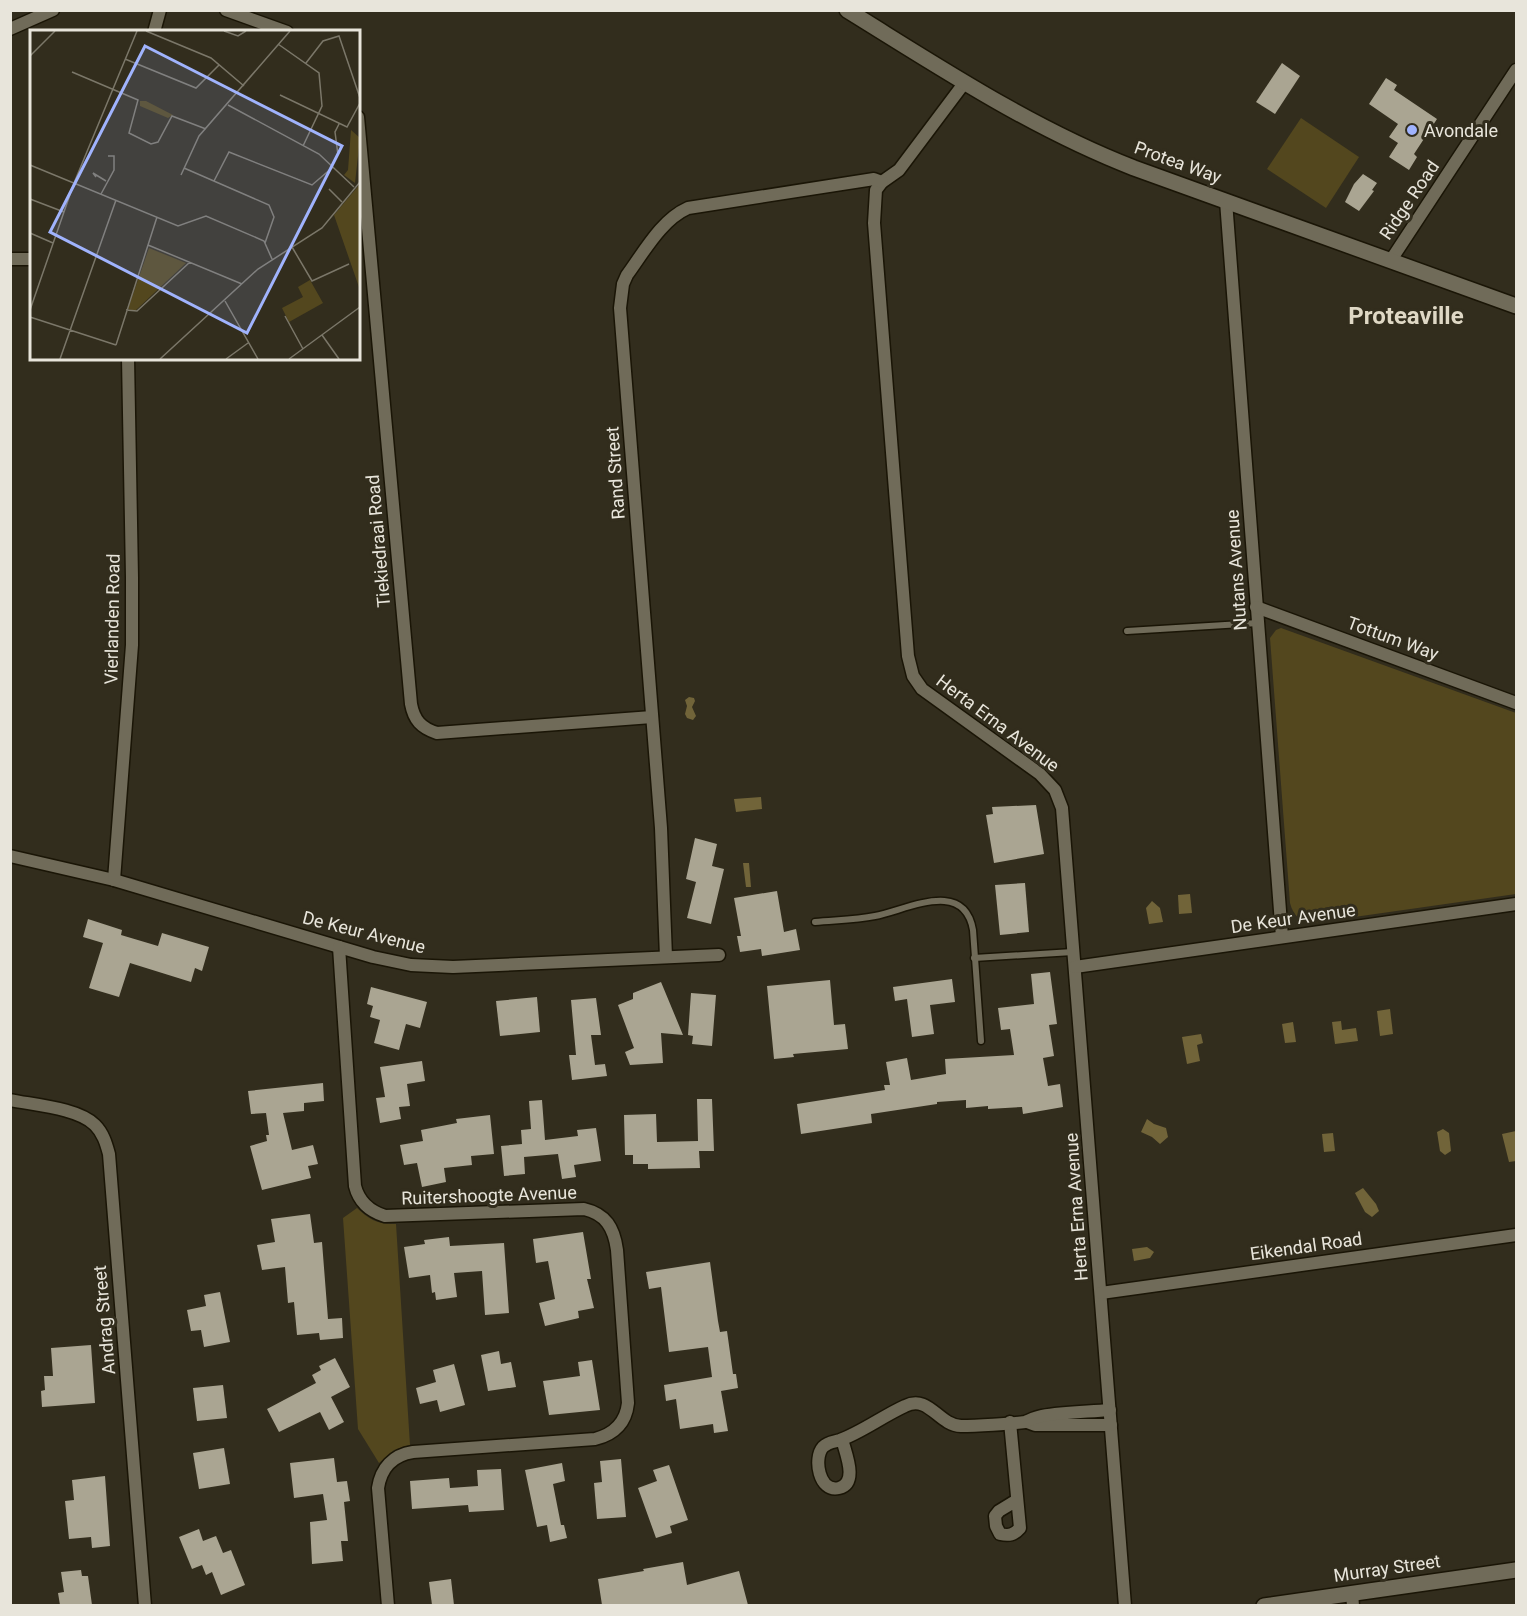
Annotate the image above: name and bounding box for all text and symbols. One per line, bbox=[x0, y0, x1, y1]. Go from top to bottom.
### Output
inset map bbox=[30, 30, 360, 360]
place label: Avondale bbox=[1424, 120, 1498, 141]
marker: Avondale bbox=[1405, 123, 1419, 137]
street label: Protea Way bbox=[1132, 137, 1225, 188]
street label: Ridge Road bbox=[1375, 156, 1443, 244]
district label: Proteaville bbox=[1348, 302, 1464, 330]
street label: Rand Street bbox=[601, 426, 629, 520]
street label: Tiekiedraai Road bbox=[362, 474, 394, 608]
street label: Nutans Avenue bbox=[1221, 509, 1251, 631]
street label: Vierlanden Road bbox=[100, 553, 124, 685]
street label: Tottum Way bbox=[1344, 612, 1442, 664]
street label: Herta Erna Avenue bbox=[932, 670, 1064, 776]
street label: De Keur Avenue bbox=[1229, 899, 1357, 937]
street label: De Keur Avenue bbox=[300, 907, 428, 957]
street label: Herta Erna Avenue bbox=[1060, 1132, 1092, 1282]
street label: Ruitershoogte Avenue bbox=[401, 1181, 577, 1209]
street label: Eikendal Road bbox=[1249, 1228, 1363, 1264]
street label: Andrag Street bbox=[89, 1264, 119, 1375]
street label: Murray Street bbox=[1332, 1550, 1442, 1586]

